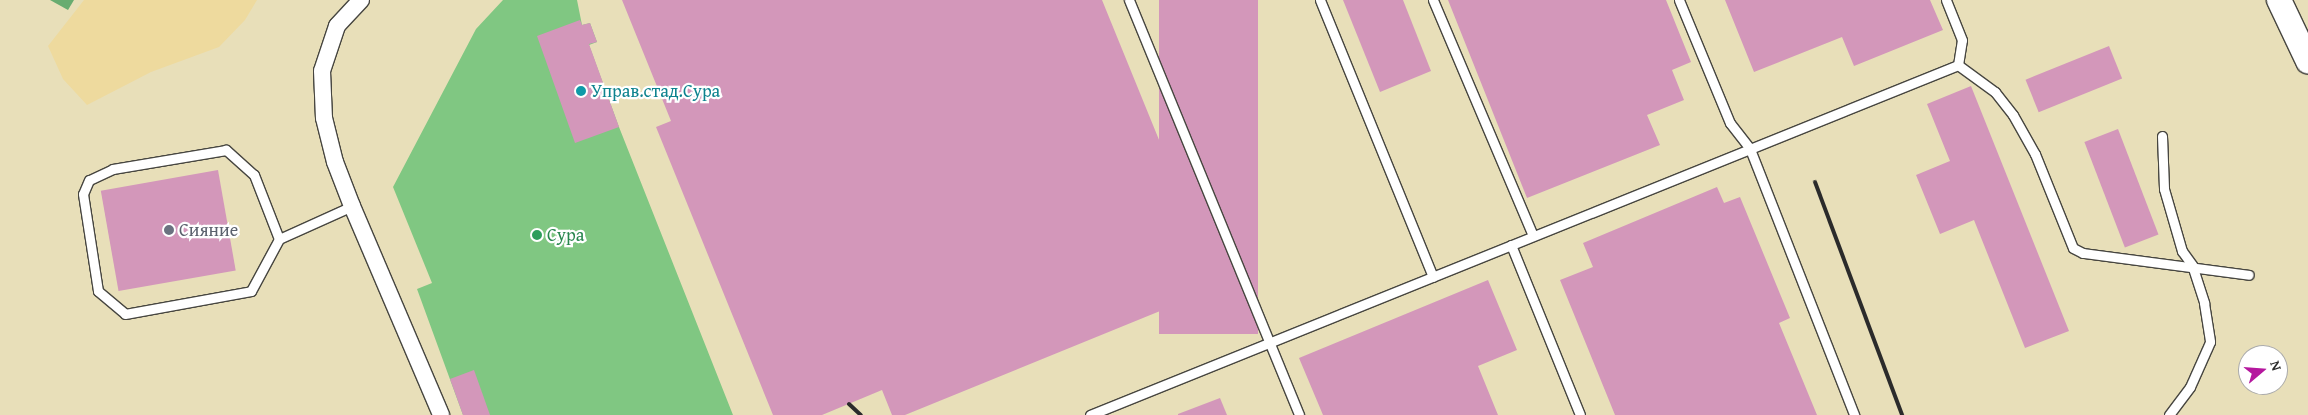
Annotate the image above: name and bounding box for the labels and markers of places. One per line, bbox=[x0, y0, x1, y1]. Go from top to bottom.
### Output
place label: Управ.стад.Сура bbox=[591, 80, 720, 102]
marker: Управ.стад.Сура bbox=[575, 85, 587, 97]
place label: Сияние bbox=[179, 219, 238, 241]
marker: Сияние bbox=[163, 224, 175, 236]
place label: Сура bbox=[547, 224, 584, 246]
marker: Сура bbox=[531, 229, 543, 241]

